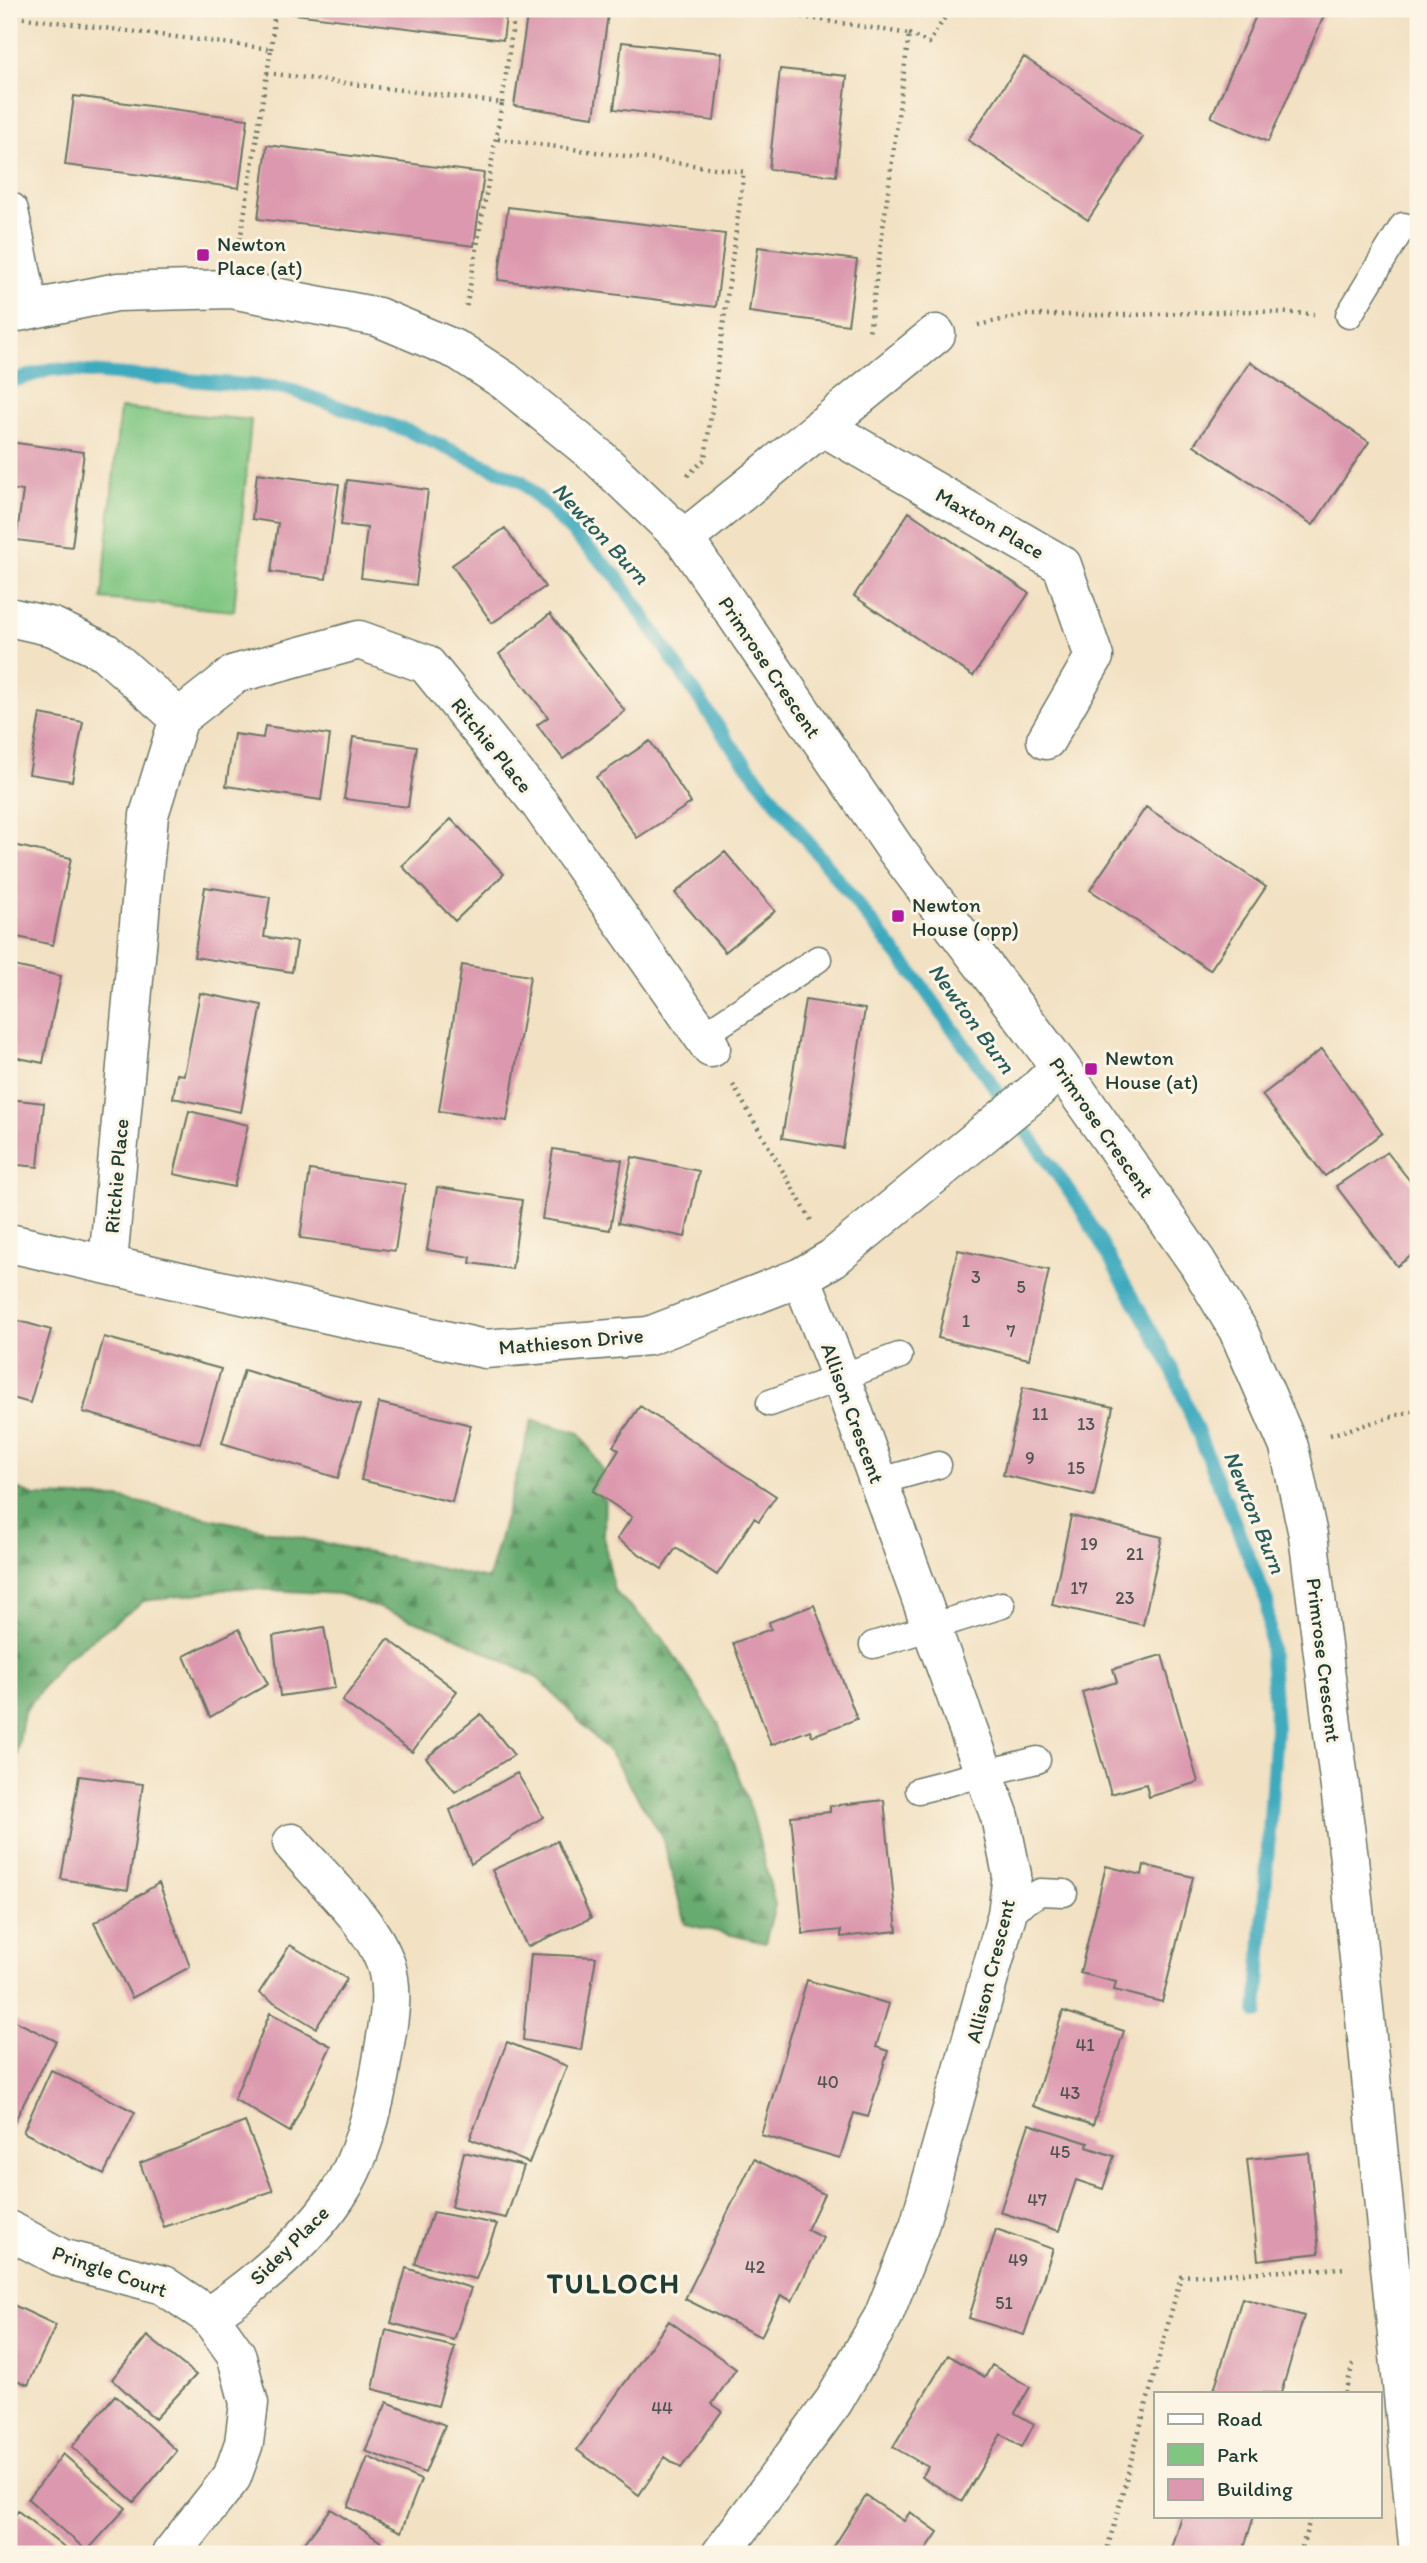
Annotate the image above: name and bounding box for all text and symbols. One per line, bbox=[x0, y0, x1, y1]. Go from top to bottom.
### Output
place label: Newton Place (at) bbox=[217, 231, 303, 280]
marker: Newton Place (at) bbox=[195, 247, 211, 263]
water label: Newton Burn bbox=[547, 476, 656, 591]
street label: Maxton Place bbox=[931, 482, 1049, 564]
street label: Primrose Crescent bbox=[713, 591, 827, 743]
street label: Ritchie Place bbox=[446, 692, 538, 798]
place label: Newton House (opp) bbox=[912, 892, 1019, 941]
marker: Newton House (opp) bbox=[890, 908, 906, 924]
water label: Newton Burn bbox=[923, 957, 1022, 1079]
place label: Newton House (at) bbox=[1105, 1045, 1198, 1094]
street label: Primrose Crescent bbox=[1044, 1052, 1160, 1202]
marker: Newton House (at) bbox=[1083, 1061, 1099, 1077]
street label: Ritchie Place bbox=[99, 1117, 133, 1235]
house number: 3 bbox=[971, 1266, 981, 1288]
house number: 5 bbox=[1016, 1276, 1026, 1298]
house number: 1 bbox=[962, 1310, 970, 1332]
house number: 7 bbox=[1007, 1320, 1016, 1342]
street label: Mathieson Drive bbox=[498, 1322, 644, 1360]
street label: Allison Crescent bbox=[816, 1339, 890, 1487]
house number: 11 bbox=[1032, 1403, 1048, 1425]
house number: 13 bbox=[1077, 1413, 1095, 1435]
house number: 9 bbox=[1025, 1447, 1035, 1469]
water label: Newton Burn bbox=[1218, 1447, 1293, 1578]
house number: 15 bbox=[1067, 1457, 1085, 1479]
house number: 19 bbox=[1080, 1533, 1098, 1555]
house number: 21 bbox=[1126, 1543, 1144, 1565]
street label: Primrose Crescent bbox=[1302, 1576, 1347, 1744]
house number: 17 bbox=[1070, 1577, 1088, 1599]
house number: 23 bbox=[1115, 1587, 1135, 1609]
street label: Allison Crescent bbox=[960, 1896, 1020, 2046]
house number: 41 bbox=[1075, 2034, 1095, 2056]
house number: 40 bbox=[817, 2071, 839, 2093]
house number: 43 bbox=[1060, 2082, 1080, 2104]
house number: 45 bbox=[1050, 2141, 1070, 2163]
house number: 47 bbox=[1027, 2189, 1047, 2211]
street label: Sidey Place bbox=[244, 2200, 334, 2290]
street label: Pringle Court bbox=[49, 2240, 171, 2302]
house number: 49 bbox=[1008, 2249, 1028, 2271]
house number: 42 bbox=[745, 2256, 766, 2278]
district label: TULLOCH bbox=[546, 2266, 681, 2300]
house number: 51 bbox=[995, 2292, 1013, 2314]
legend bbox=[1154, 2392, 1382, 2518]
house number: 44 bbox=[651, 2397, 673, 2419]
text: Road bbox=[1217, 2406, 1263, 2431]
text: Park bbox=[1217, 2442, 1259, 2467]
text: Building bbox=[1217, 2476, 1293, 2501]

